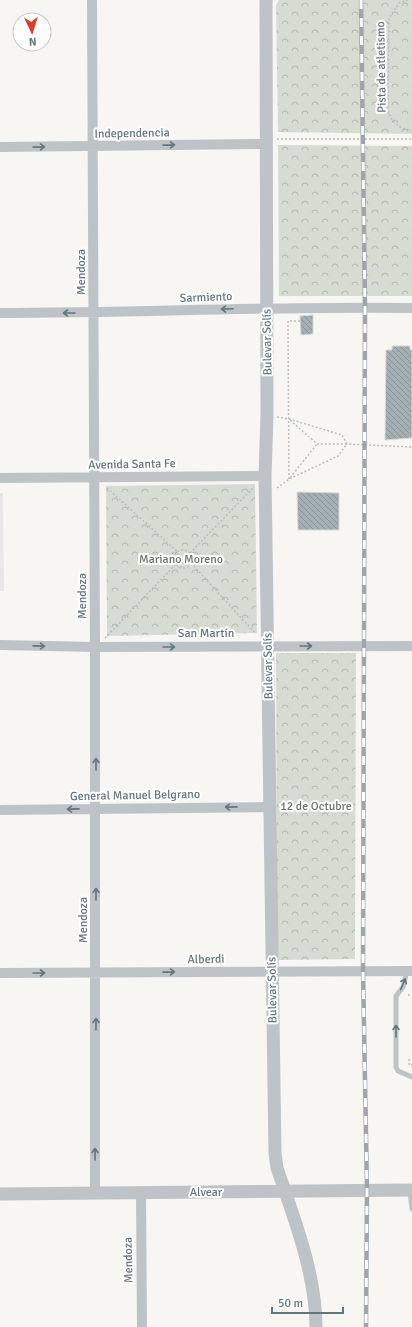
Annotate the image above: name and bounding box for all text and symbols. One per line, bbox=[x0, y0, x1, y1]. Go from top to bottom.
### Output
north arrow bbox=[12, 12, 52, 52]
street label: Pista de atletismo bbox=[373, 21, 390, 113]
text: N bbox=[28, 35, 37, 48]
street label: Independencia bbox=[94, 125, 170, 142]
one-way arrow bbox=[162, 141, 175, 149]
one-way arrow bbox=[32, 143, 45, 151]
street label: Mendoza bbox=[74, 249, 89, 295]
street label: Sarmiento bbox=[179, 289, 233, 306]
one-way arrow bbox=[221, 305, 234, 313]
one-way arrow bbox=[63, 309, 76, 317]
street label: Bulevar Solís bbox=[259, 309, 276, 375]
street label: Avenida Santa Fe bbox=[88, 456, 176, 473]
park label: Mariano Moreno bbox=[139, 552, 223, 567]
street label: Mendoza bbox=[75, 573, 90, 619]
street label: San Martín bbox=[178, 626, 234, 641]
street label: Bulevar Solís bbox=[260, 633, 277, 699]
one-way arrow bbox=[32, 642, 45, 650]
one-way arrow bbox=[299, 642, 312, 650]
one-way arrow bbox=[162, 643, 175, 651]
one-way arrow bbox=[92, 758, 100, 771]
street label: General Manuel Belgrano bbox=[70, 787, 200, 804]
park label: 12 de Octubre bbox=[280, 799, 352, 814]
one-way arrow bbox=[225, 803, 238, 811]
one-way arrow bbox=[67, 805, 80, 813]
one-way arrow bbox=[92, 888, 100, 901]
street label: Mendoza bbox=[76, 897, 91, 943]
street label: Alberdi bbox=[187, 952, 225, 967]
street label: Bulevar Solís bbox=[264, 957, 281, 1023]
one-way arrow bbox=[162, 968, 175, 976]
one-way arrow bbox=[32, 969, 45, 977]
one-way arrow bbox=[399, 979, 407, 991]
one-way arrow bbox=[92, 1018, 100, 1031]
one-way arrow bbox=[392, 1025, 400, 1038]
one-way arrow bbox=[91, 1148, 99, 1161]
street label: Alvear bbox=[190, 1185, 223, 1200]
street label: Mendoza bbox=[121, 1237, 136, 1283]
scale bar bbox=[272, 1289, 343, 1315]
text: 50 m bbox=[278, 1296, 303, 1311]

